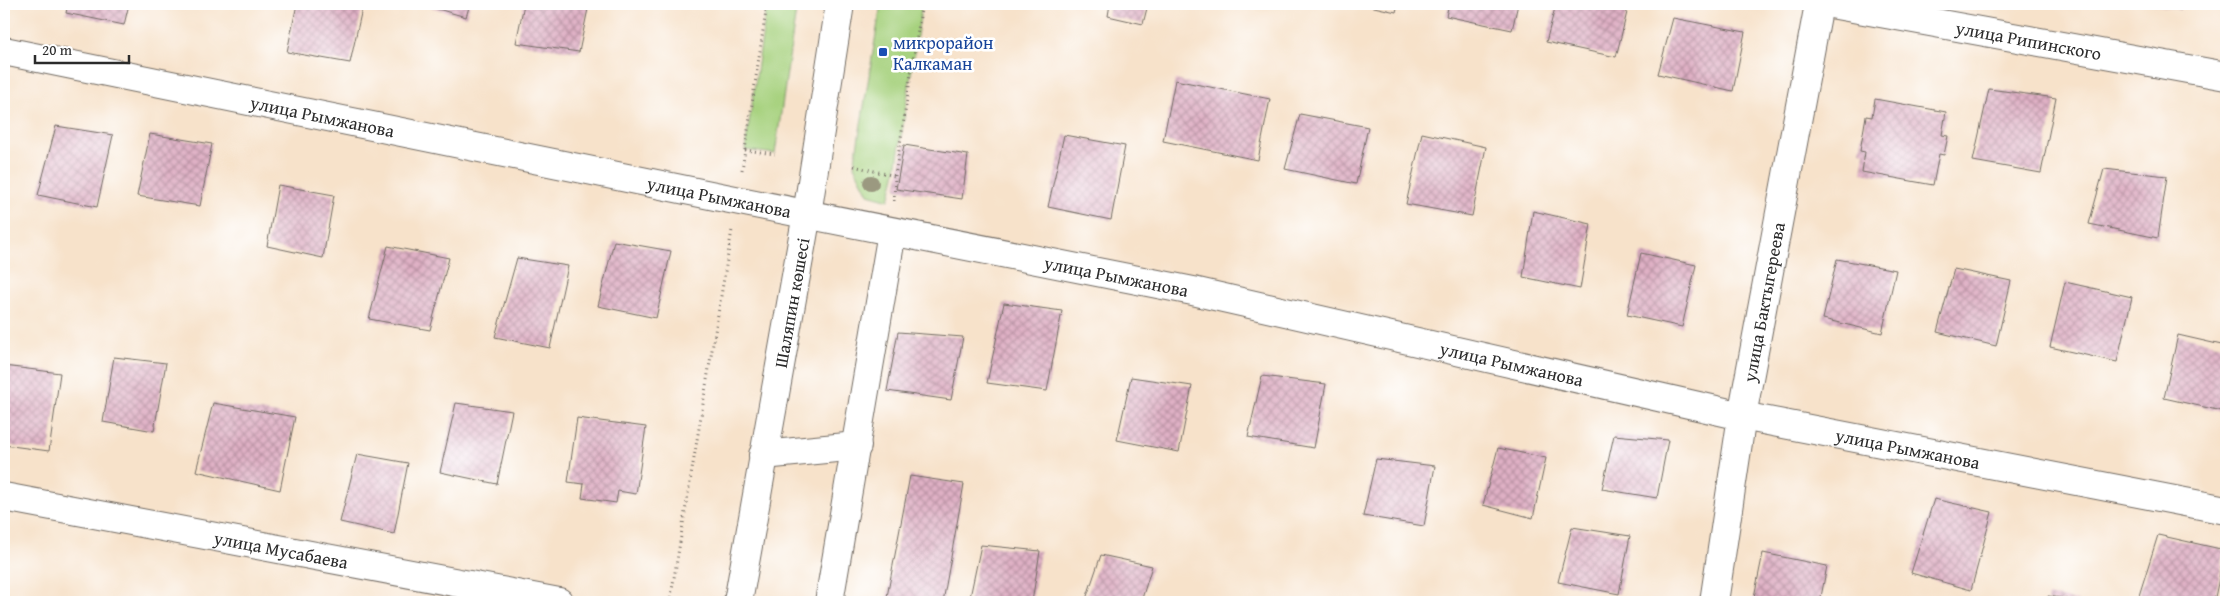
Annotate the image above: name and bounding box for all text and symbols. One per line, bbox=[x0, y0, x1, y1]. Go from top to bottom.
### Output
street label: улица Рипинского bbox=[1953, 13, 2104, 67]
place label: микрорайон Калкаман bbox=[893, 29, 994, 77]
scale bar bbox=[35, 32, 129, 64]
text: 20 m bbox=[42, 39, 73, 60]
marker: микрорайон Калкаман bbox=[877, 46, 889, 58]
street label: улица Рымжанова bbox=[247, 88, 397, 144]
street label: улица Рымжанова bbox=[644, 169, 794, 224]
street label: улица Бактыгереева bbox=[1735, 219, 1792, 385]
street label: Шаляпин көшесі bbox=[766, 235, 816, 370]
street label: улица Рымжанова bbox=[1041, 248, 1191, 303]
street label: улица Рымжанова bbox=[1436, 334, 1587, 393]
street label: улица Рымжанова bbox=[1832, 421, 1983, 476]
street label: улица Мусабаева bbox=[211, 523, 351, 575]

